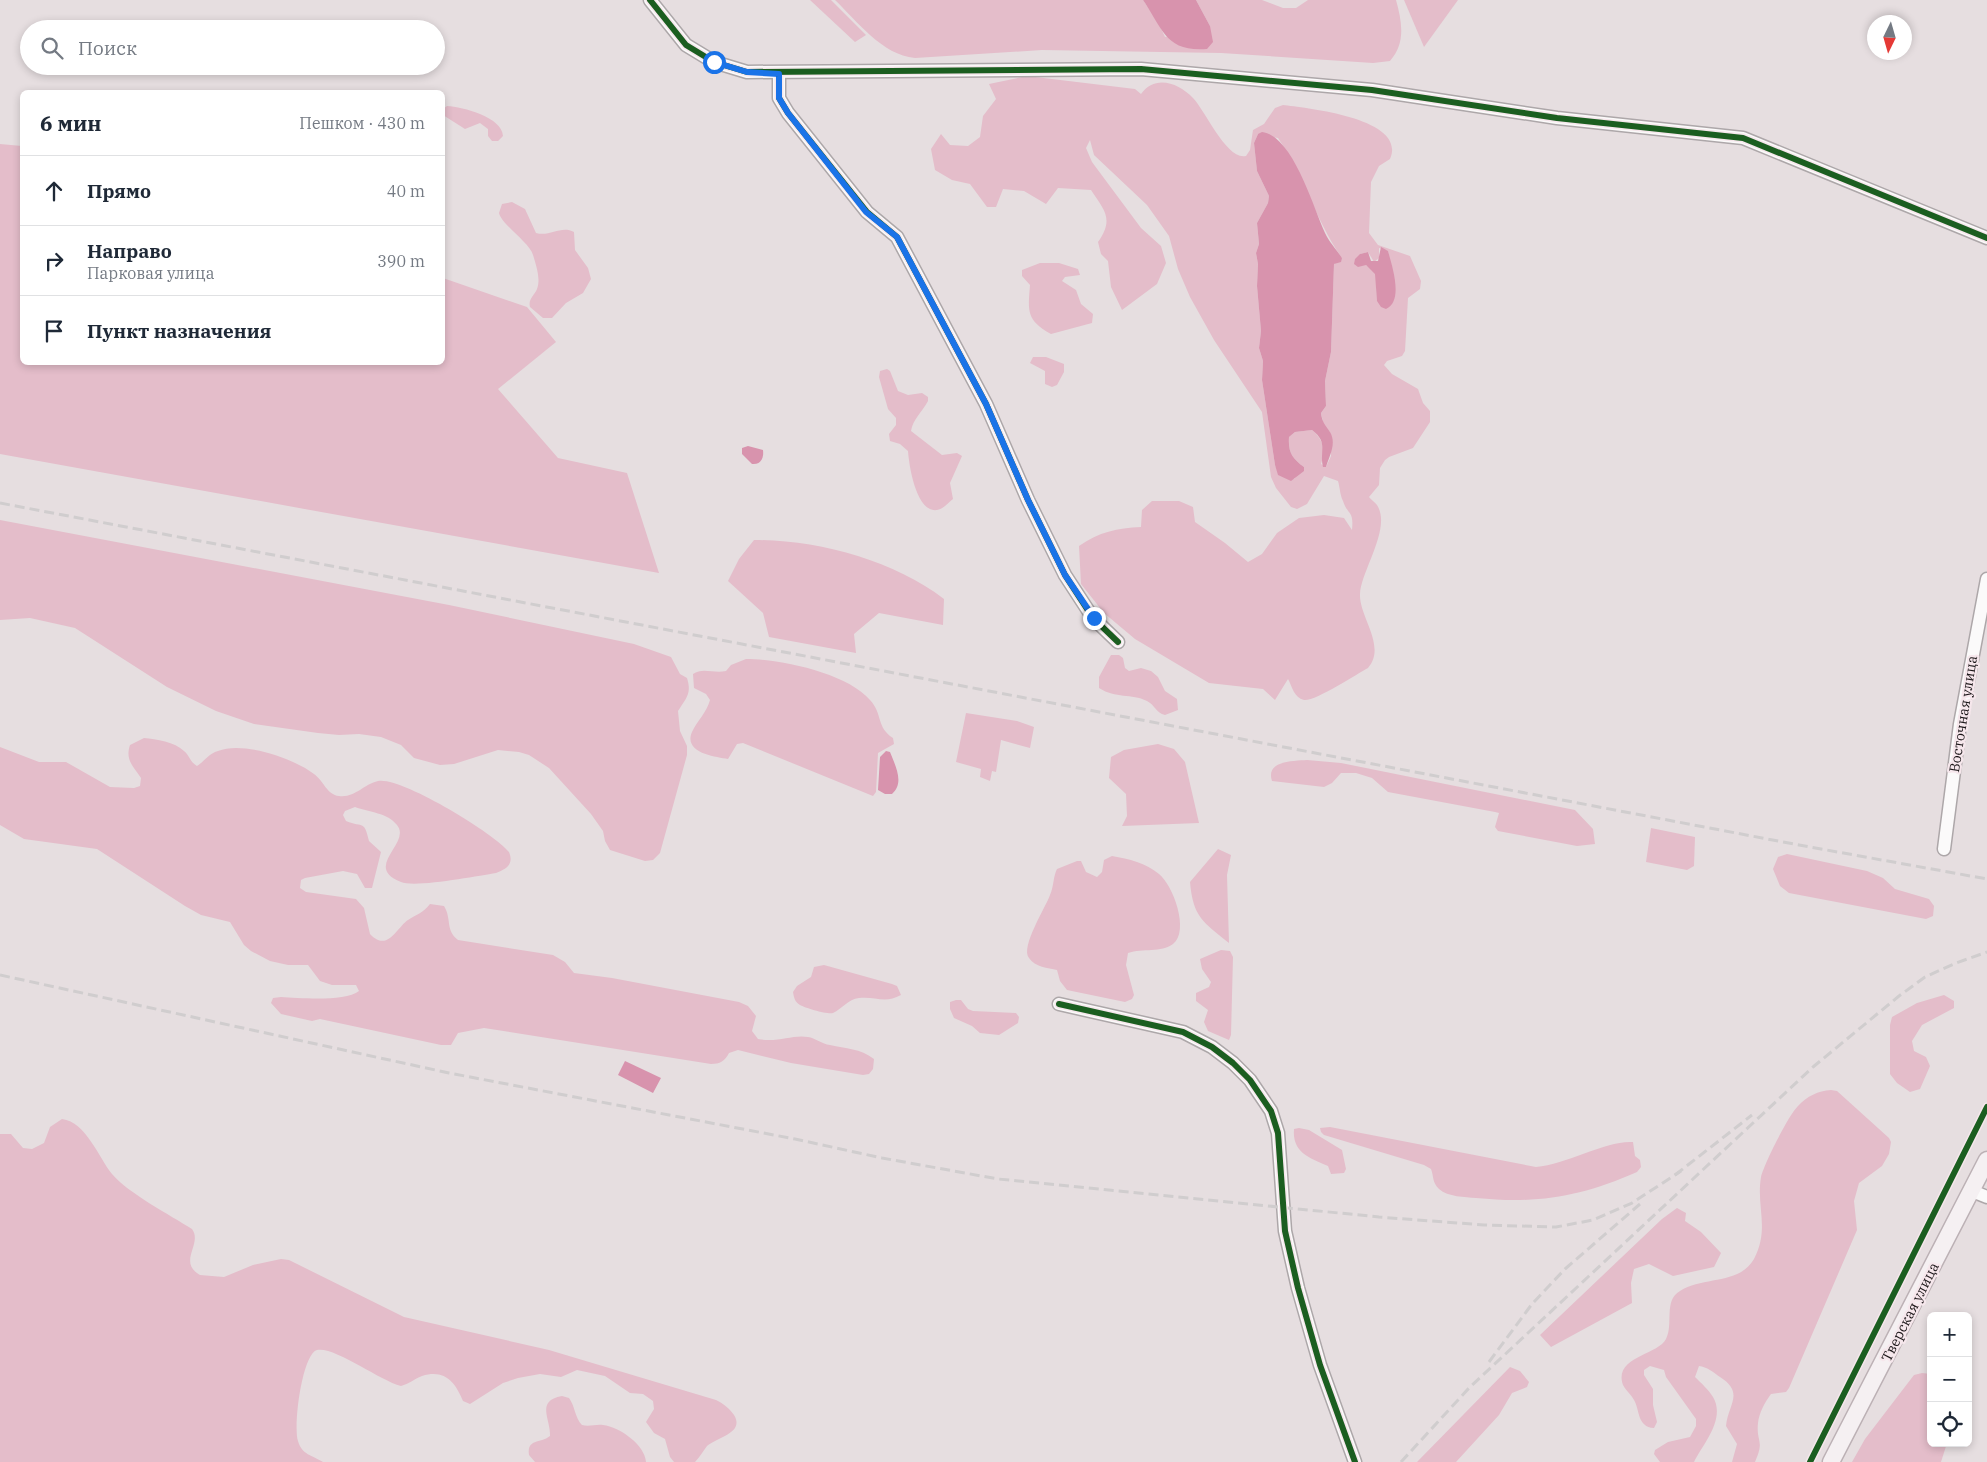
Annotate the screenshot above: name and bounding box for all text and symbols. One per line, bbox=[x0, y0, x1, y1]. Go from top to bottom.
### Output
north arrow bbox=[1867, 15, 1912, 60]
search box bbox=[20, 20, 445, 75]
icon: search bbox=[38, 34, 66, 62]
text: Поиск bbox=[78, 36, 137, 60]
route start bbox=[703, 51, 726, 74]
text: 6 мин bbox=[40, 109, 102, 137]
text: Пешком · 430 m bbox=[299, 113, 425, 133]
icon: ahead bbox=[40, 177, 68, 205]
text: Прямо bbox=[87, 179, 151, 203]
text: 40 m bbox=[387, 181, 425, 201]
text: Направо bbox=[87, 239, 172, 263]
icon: right bbox=[40, 247, 68, 275]
text: 390 m bbox=[377, 251, 425, 271]
text: Парковая улица bbox=[87, 263, 214, 283]
icon: arrive bbox=[40, 317, 68, 345]
text: Пункт назначения bbox=[87, 319, 271, 343]
route end bbox=[1083, 607, 1106, 630]
street label: Восточная улица bbox=[1945, 654, 1981, 774]
street label: Тверская улица bbox=[1877, 1259, 1943, 1365]
map controls bbox=[1927, 1312, 1972, 1447]
button: + bbox=[1927, 1312, 1972, 1357]
button: − bbox=[1927, 1357, 1972, 1402]
button: locate bbox=[1927, 1402, 1972, 1447]

